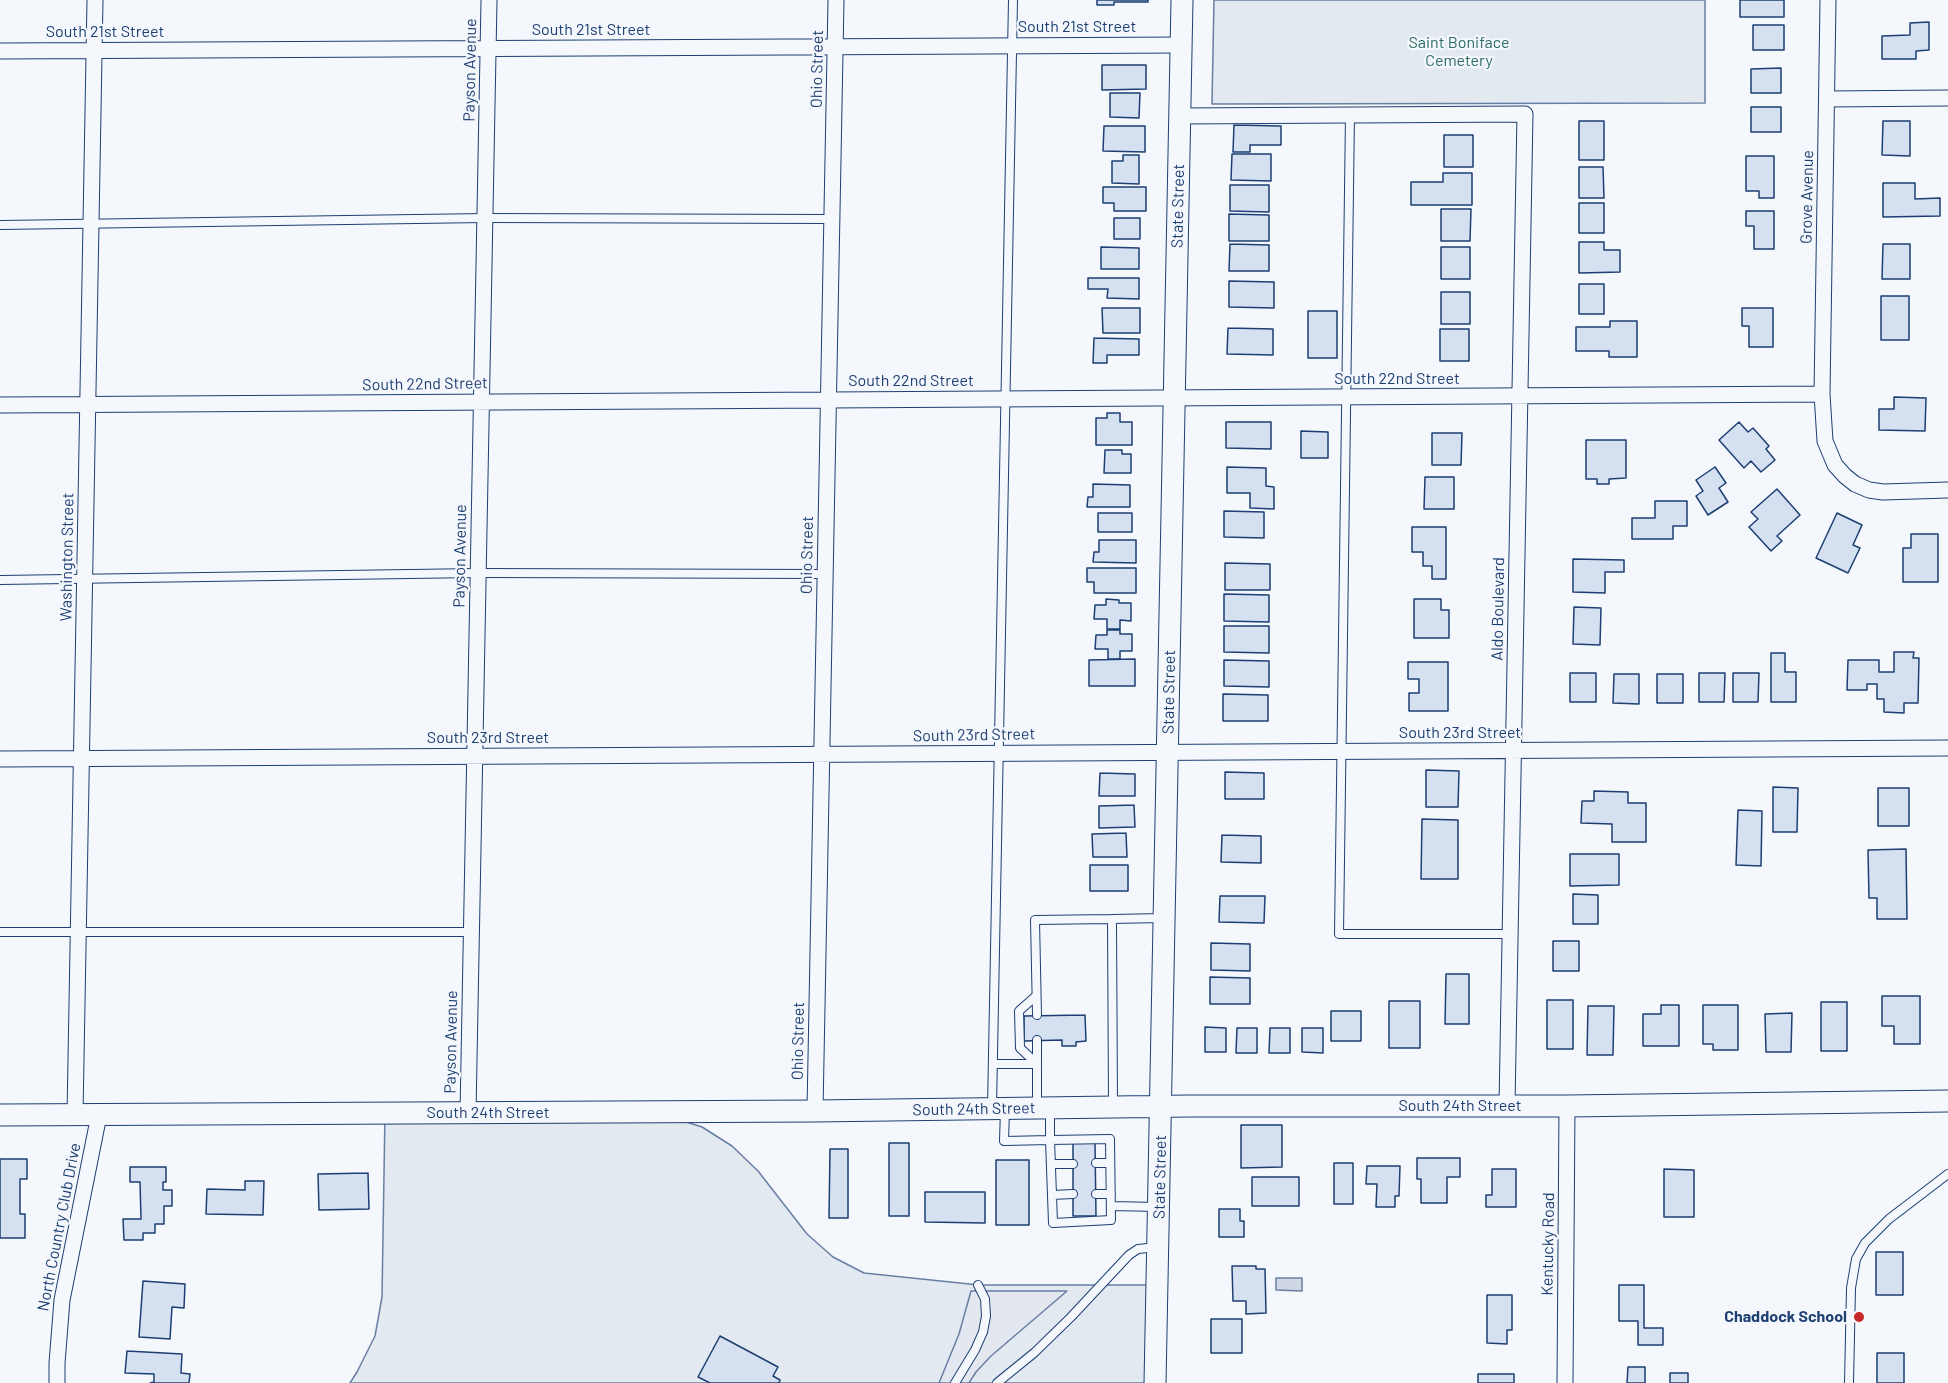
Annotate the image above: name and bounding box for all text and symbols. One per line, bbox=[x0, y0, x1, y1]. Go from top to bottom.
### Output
street label: South 21st Street bbox=[1018, 17, 1136, 37]
street label: Payson Avenue bbox=[459, 18, 481, 122]
street label: South 21st Street bbox=[532, 20, 650, 40]
street label: South 21st Street bbox=[46, 22, 164, 42]
street label: Ohio Street bbox=[807, 30, 827, 108]
park label: Saint Boniface Cemetery bbox=[1408, 33, 1510, 71]
street label: Grove Avenue bbox=[1797, 150, 1817, 244]
street label: State Street bbox=[1168, 164, 1188, 248]
street label: South 22nd Street bbox=[1334, 369, 1460, 389]
street label: South 22nd Street bbox=[848, 371, 974, 391]
street label: South 22nd Street bbox=[362, 373, 488, 395]
street label: Washington Street bbox=[56, 492, 78, 622]
street label: Payson Avenue bbox=[449, 504, 471, 608]
street label: Ohio Street bbox=[797, 516, 817, 594]
street label: Aldo Boulevard bbox=[1487, 557, 1509, 661]
street label: State Street bbox=[1159, 650, 1179, 734]
street label: South 23rd Street bbox=[1399, 723, 1521, 743]
street label: South 23rd Street bbox=[913, 724, 1035, 746]
street label: South 23rd Street bbox=[427, 728, 549, 748]
street label: Payson Avenue bbox=[440, 990, 462, 1094]
street label: Ohio Street bbox=[788, 1002, 808, 1080]
street label: South 24th Street bbox=[1398, 1096, 1522, 1116]
street label: South 24th Street bbox=[912, 1098, 1036, 1120]
street label: South 24th Street bbox=[426, 1103, 550, 1123]
street label: State Street bbox=[1150, 1135, 1170, 1219]
street label: North Country Club Drive bbox=[33, 1141, 85, 1313]
street label: Kentucky Road bbox=[1537, 1192, 1559, 1296]
place label: Chaddock School bbox=[1724, 1307, 1847, 1327]
marker: Chaddock School bbox=[1852, 1310, 1866, 1324]

